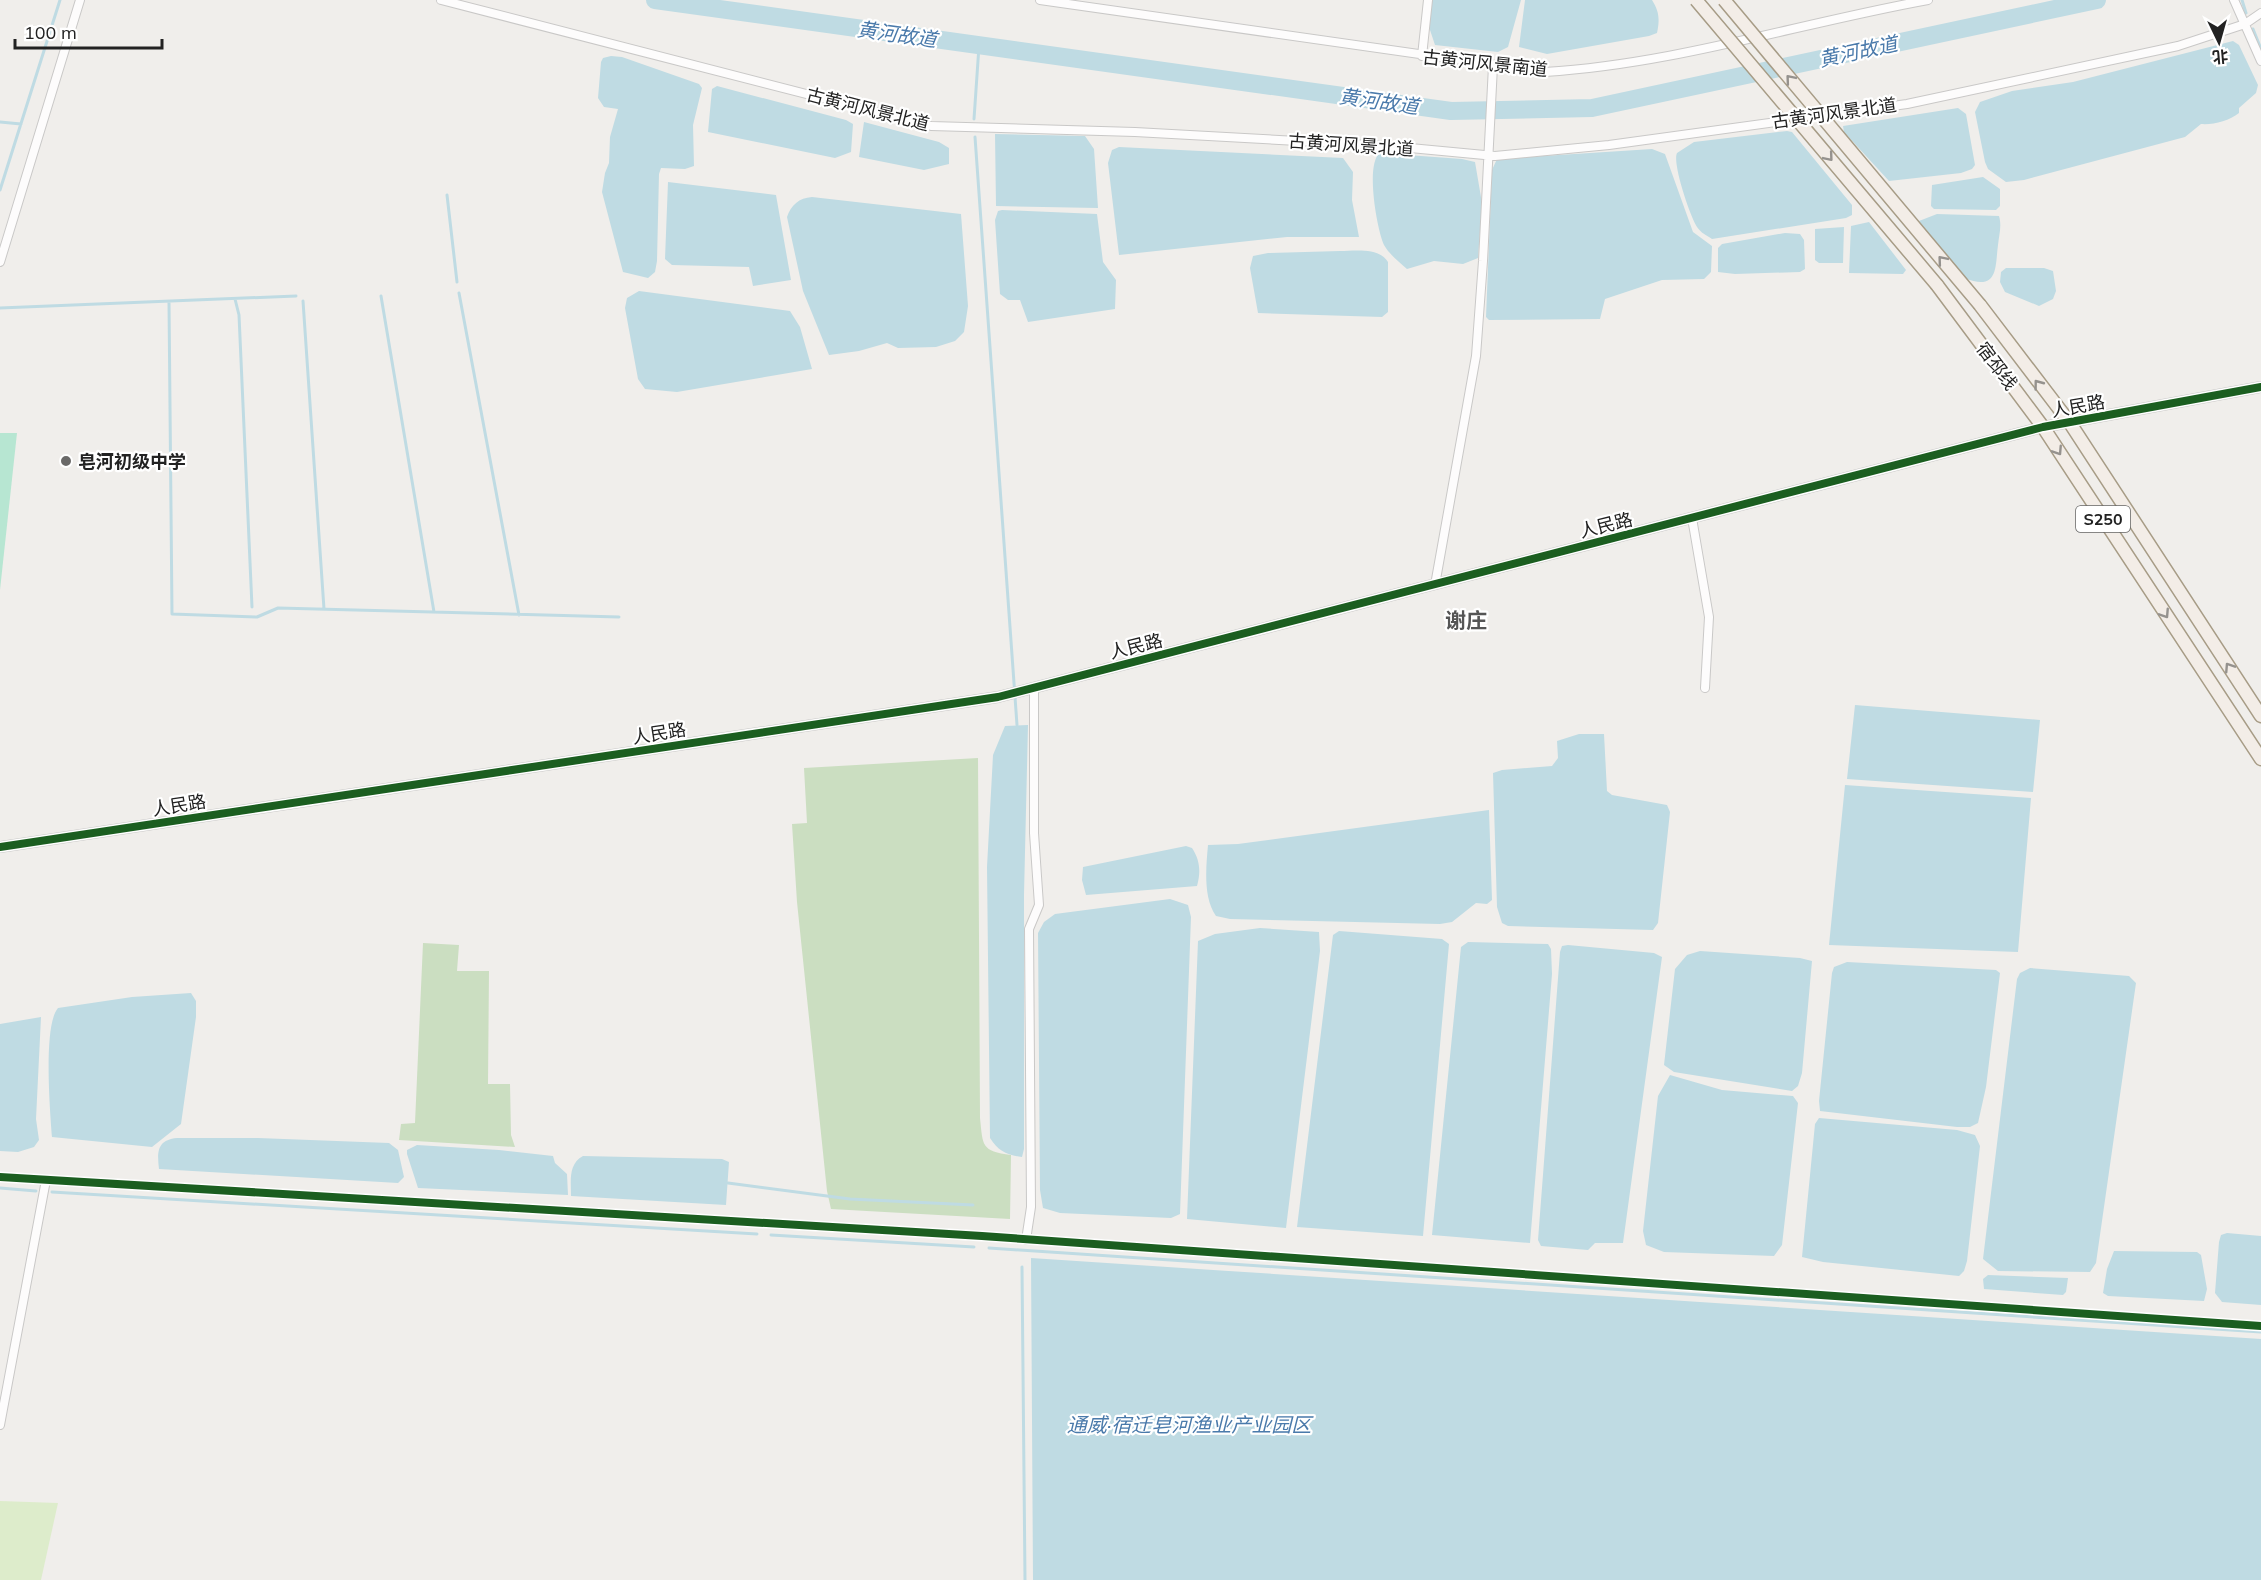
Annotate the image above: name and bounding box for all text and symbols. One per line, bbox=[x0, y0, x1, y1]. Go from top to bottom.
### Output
scale bar bbox=[15, 12, 162, 50]
north arrow bbox=[2189, 12, 2249, 72]
water label: 黄河故道 bbox=[856, 16, 941, 52]
text: 100 m bbox=[24, 21, 77, 44]
water label: 黄河故道 bbox=[1816, 30, 1903, 72]
street label: 古黄河风景南道 bbox=[1421, 45, 1549, 81]
text: 北 bbox=[2211, 46, 2229, 68]
one-way arrow bbox=[1786, 75, 1797, 86]
street label: 古黄河风景北道 bbox=[804, 83, 932, 135]
water label: 黄河故道 bbox=[1338, 83, 1423, 119]
street label: 古黄河风景北道 bbox=[1770, 93, 1898, 133]
street label: 古黄河风景北道 bbox=[1287, 129, 1415, 161]
one-way arrow bbox=[1822, 150, 1833, 161]
one-way arrow bbox=[1938, 256, 1949, 267]
street label: 宿邳线 bbox=[1972, 338, 2022, 394]
one-way arrow bbox=[2035, 379, 2046, 390]
street label: 人民路 bbox=[2049, 390, 2107, 422]
one-way arrow bbox=[2051, 444, 2062, 455]
place label: 皂河初级中学 bbox=[78, 450, 186, 473]
marker: 皂河初级中学 bbox=[59, 454, 73, 468]
road number: S250 bbox=[2076, 506, 2130, 532]
street label: 人民路 bbox=[1577, 507, 1635, 543]
district label: 谢庄 bbox=[1445, 607, 1487, 633]
one-way arrow bbox=[2158, 607, 2169, 618]
street label: 人民路 bbox=[1107, 628, 1165, 664]
one-way arrow bbox=[2225, 663, 2236, 674]
street label: 人民路 bbox=[631, 717, 687, 749]
street label: 人民路 bbox=[151, 789, 207, 821]
water label: 通威·宿迁皂河渔业产业园区 bbox=[1067, 1412, 1314, 1437]

